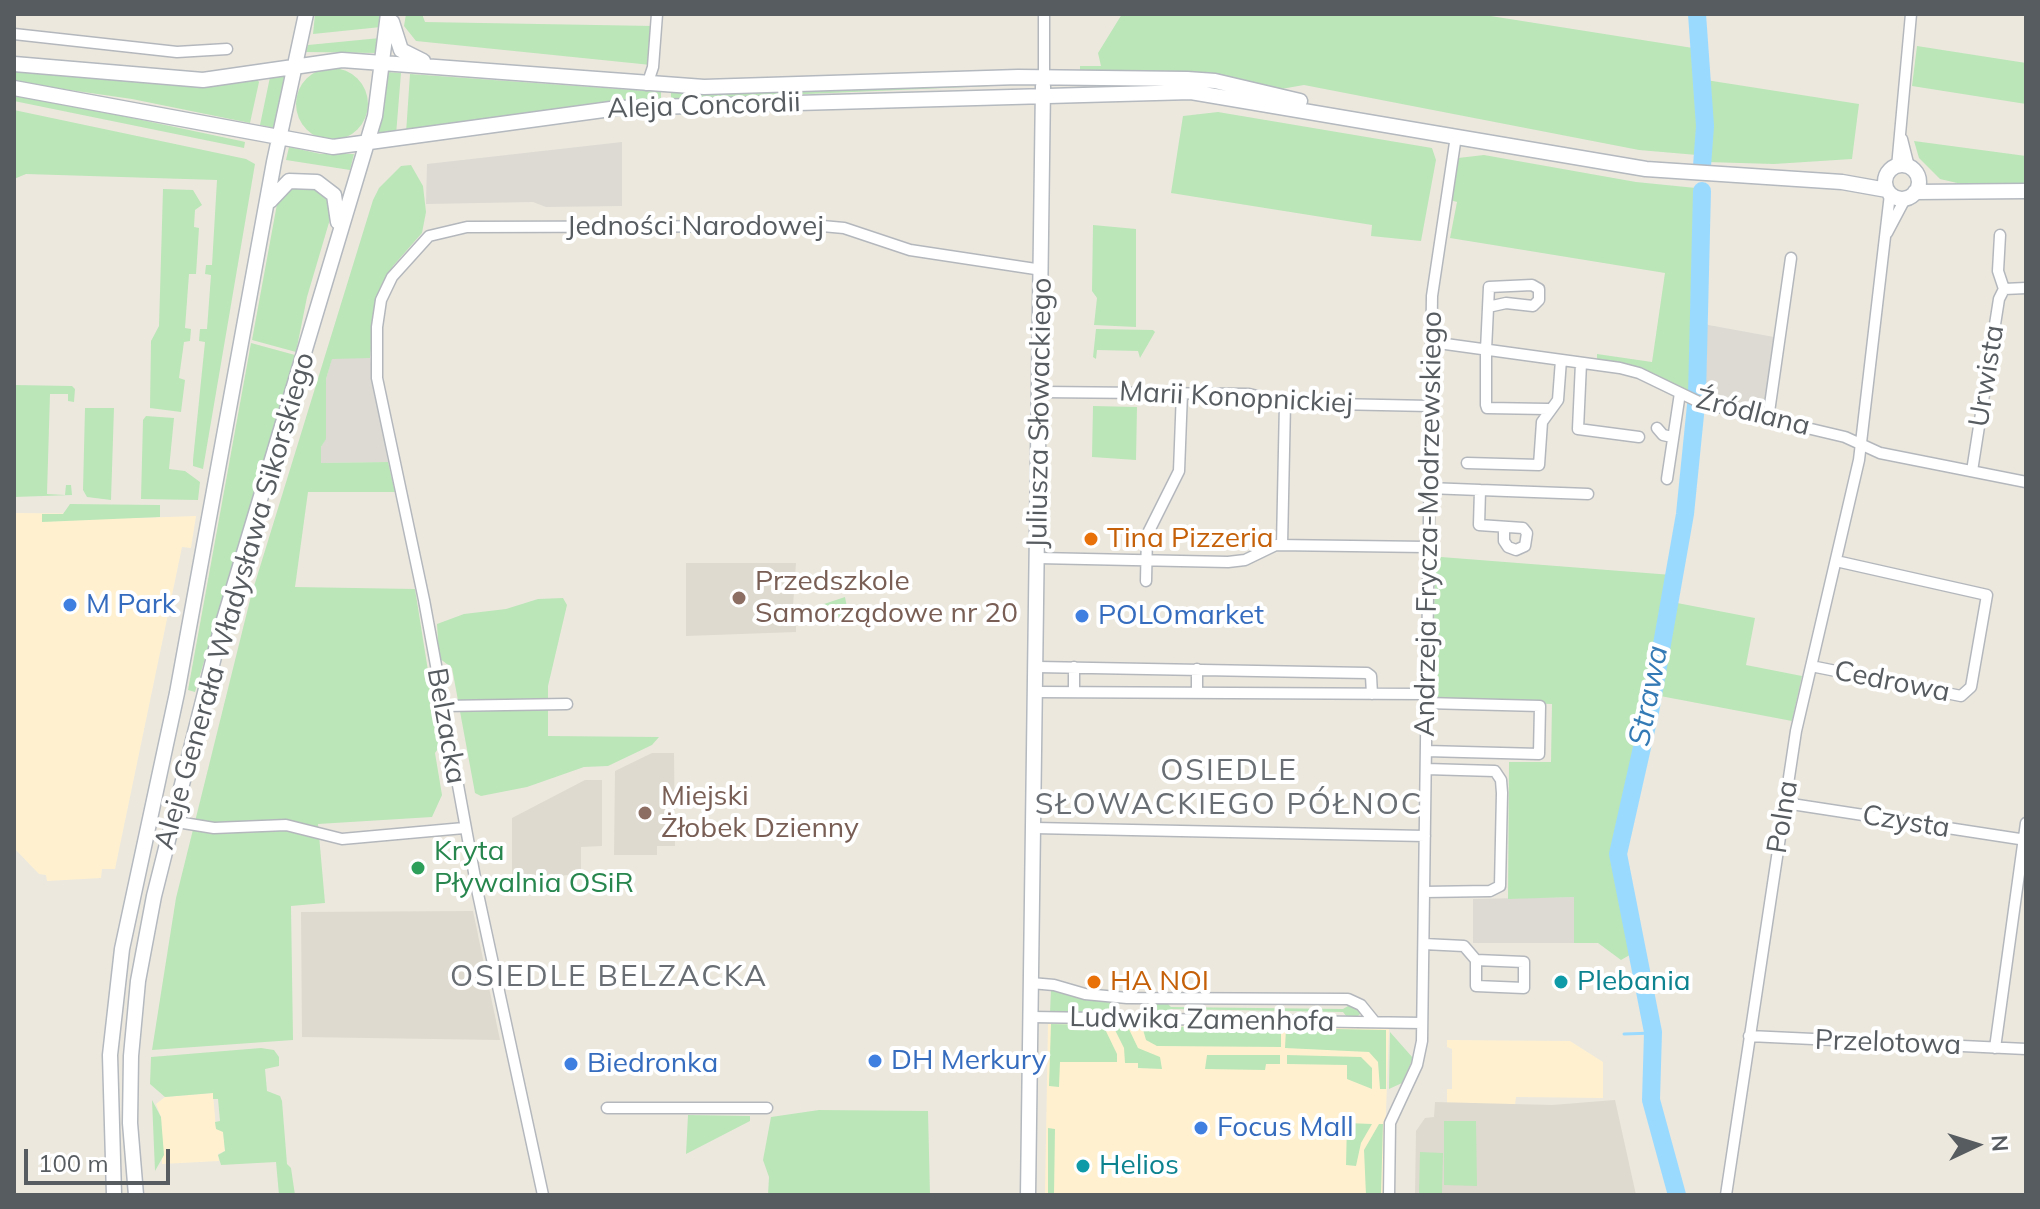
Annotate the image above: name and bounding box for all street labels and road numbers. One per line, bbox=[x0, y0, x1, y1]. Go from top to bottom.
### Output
street label: Aleja Concordii bbox=[607, 86, 801, 126]
street label: Jedności Narodowej bbox=[566, 210, 824, 244]
street label: Juliusza Słowackiego bbox=[1021, 277, 1059, 549]
street label: Andrzeja Frycza-Modrzewskiego bbox=[1408, 311, 1450, 737]
street label: Urwista bbox=[1962, 323, 2012, 429]
street label: Aleje Generała Władysława Sikorskiego bbox=[148, 349, 322, 853]
street label: Marii Konopnickiej bbox=[1118, 375, 1354, 421]
street label: Źródlana bbox=[1693, 383, 1813, 443]
street label: Cedrowa bbox=[1831, 654, 1953, 710]
street label: Belzacka bbox=[419, 665, 473, 787]
street label: Polna bbox=[1761, 778, 1805, 856]
street label: Czysta bbox=[1860, 799, 1952, 845]
street label: Ludwika Zamenhofa bbox=[1069, 1001, 1335, 1039]
street label: Przelotowa bbox=[1814, 1024, 1962, 1062]

